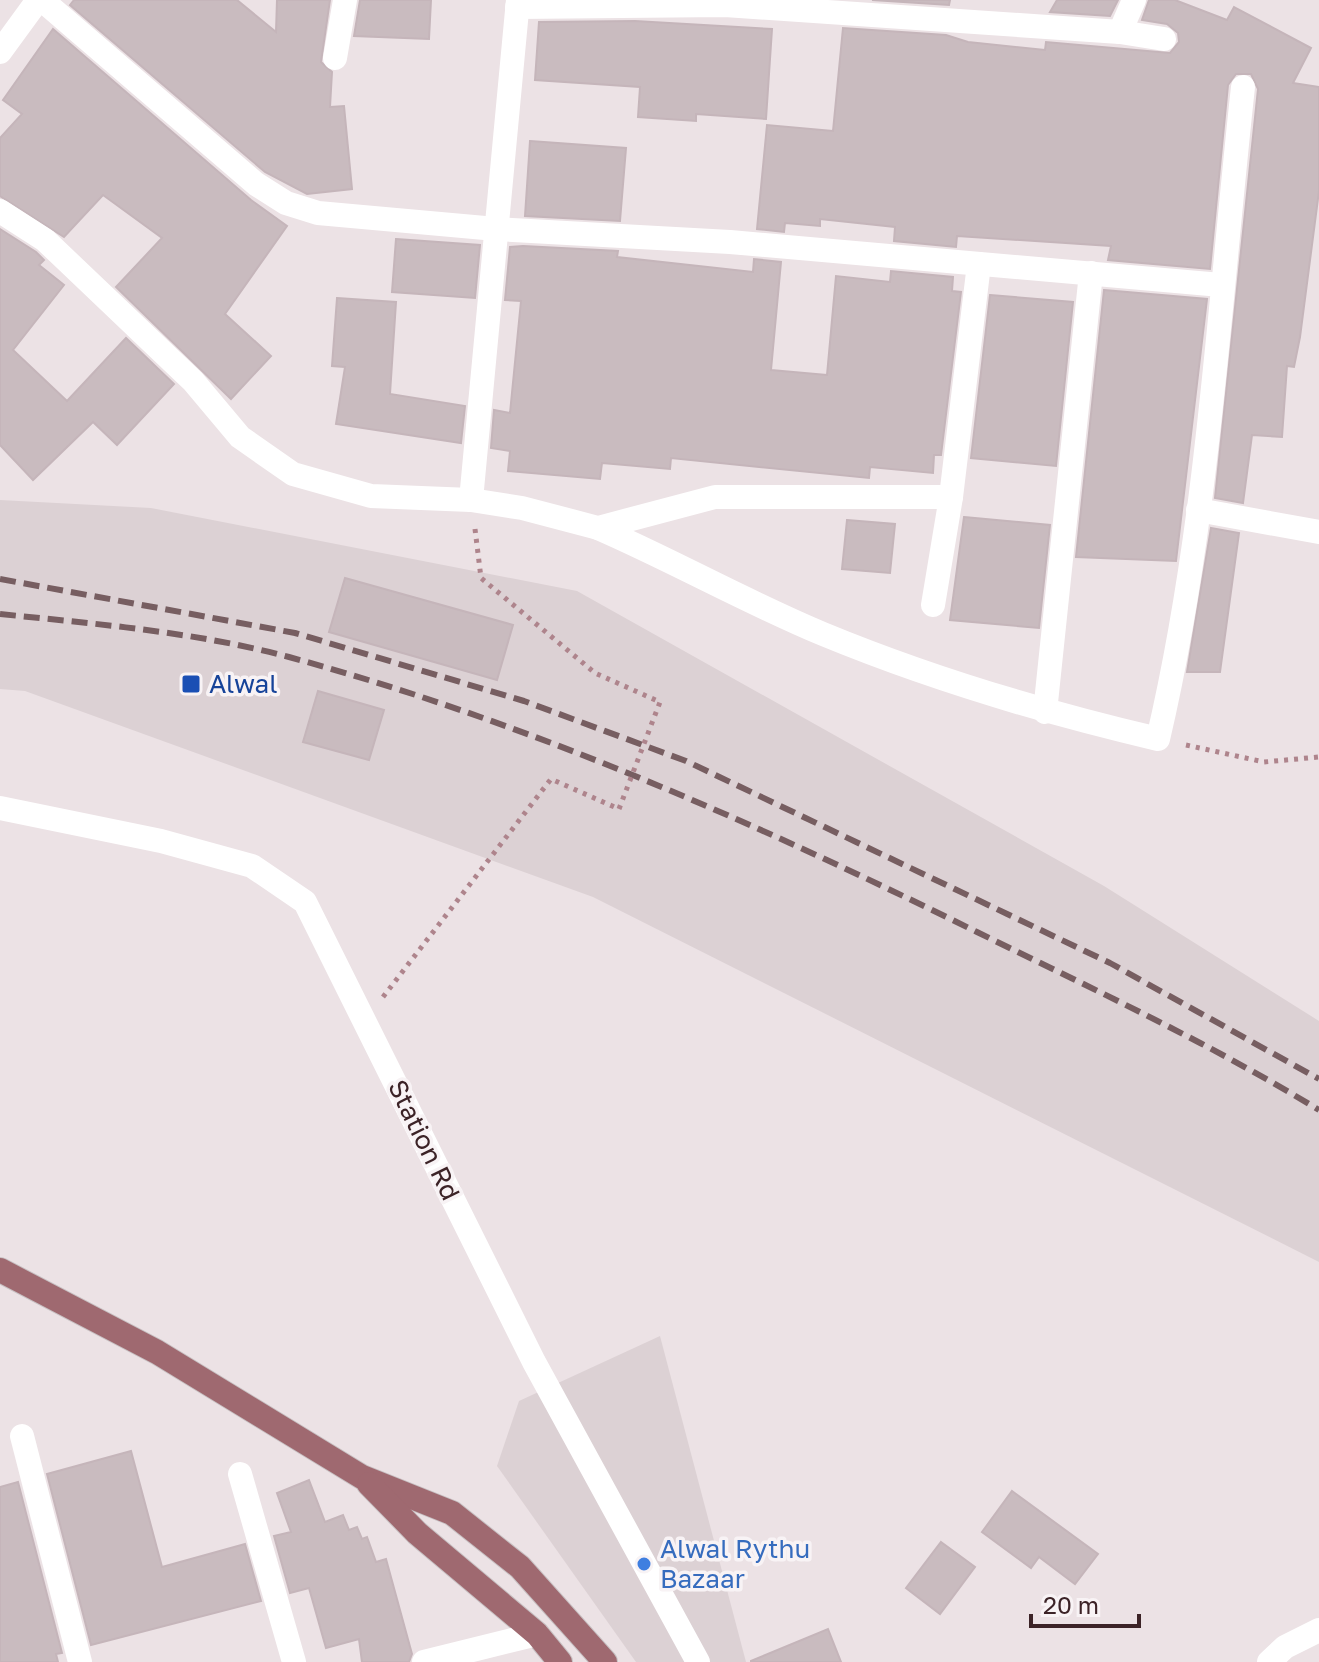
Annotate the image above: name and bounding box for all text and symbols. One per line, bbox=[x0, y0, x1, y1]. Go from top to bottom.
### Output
place label: Alwal bbox=[209, 668, 278, 699]
marker: Alwal bbox=[180, 673, 202, 695]
street label: Station Rd bbox=[382, 1075, 467, 1205]
place label: Alwal Rythu Bazaar bbox=[660, 1533, 810, 1594]
marker: Alwal Rythu Bazaar bbox=[635, 1555, 653, 1573]
scale bar bbox=[1031, 1578, 1139, 1628]
text: 20 m bbox=[1043, 1590, 1099, 1619]

